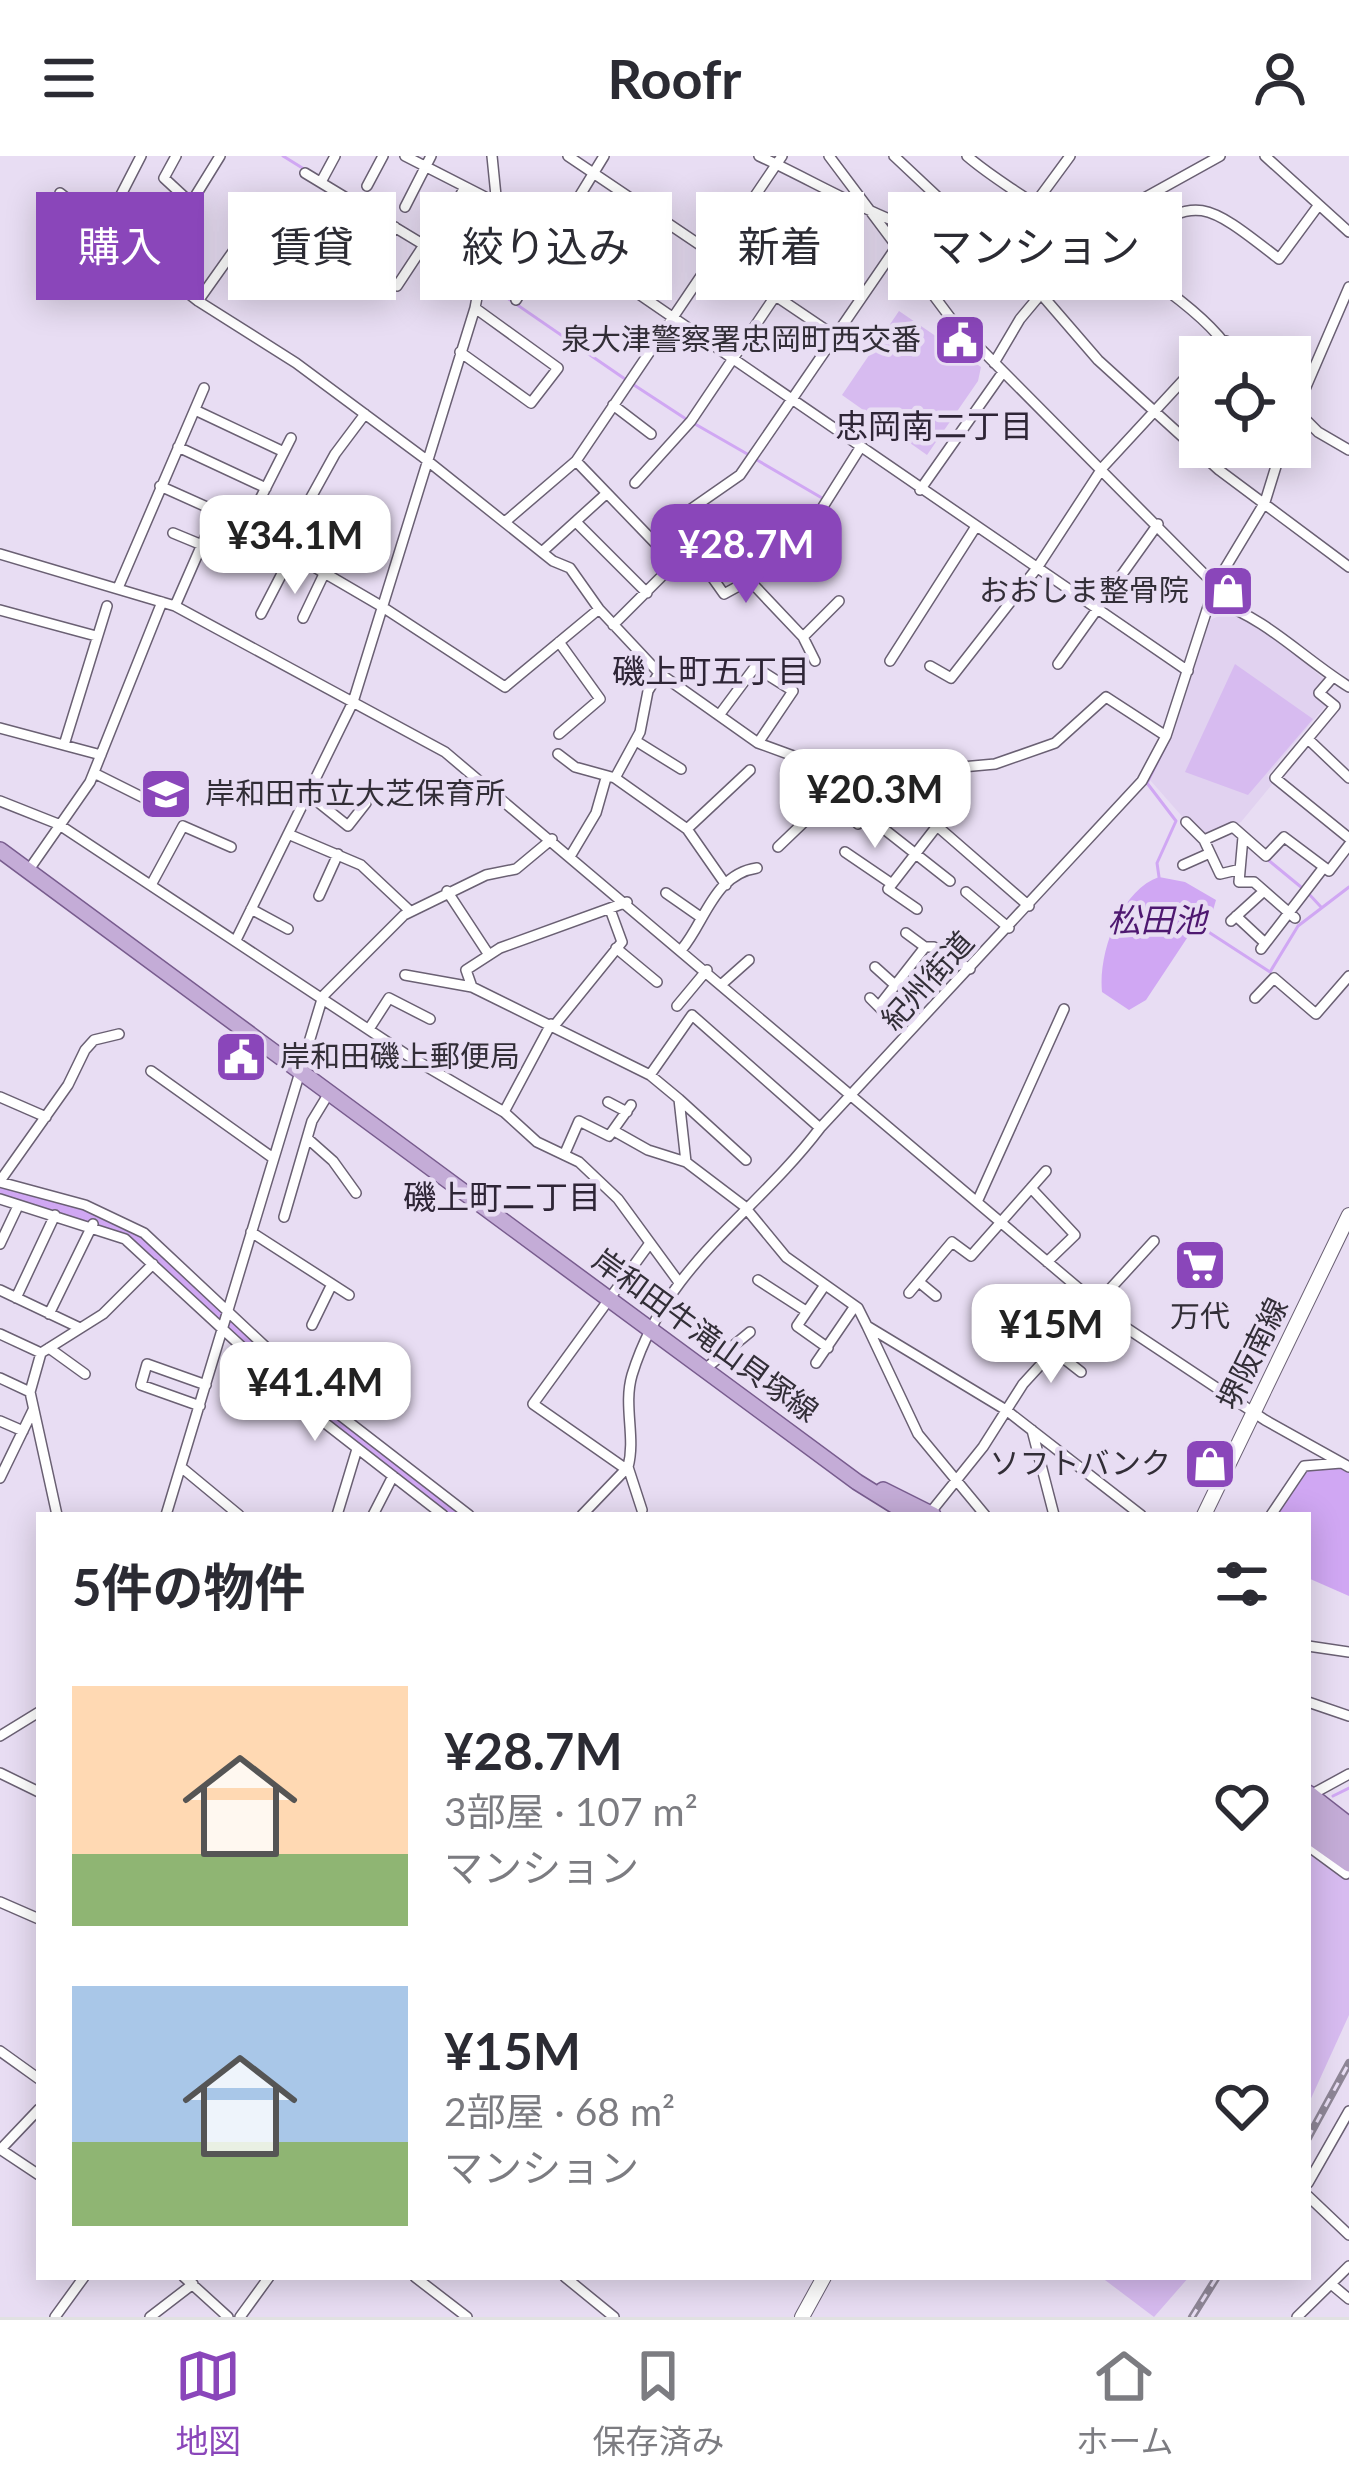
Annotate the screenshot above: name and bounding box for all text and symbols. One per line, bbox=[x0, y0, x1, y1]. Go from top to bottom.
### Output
icon: menu bbox=[36, 45, 102, 111]
icon: person bbox=[1247, 45, 1313, 111]
text: Roofr bbox=[608, 46, 741, 111]
chip: 購入 bbox=[36, 192, 204, 300]
chip: 賃貸 bbox=[228, 192, 396, 300]
chip: 絞り込み bbox=[420, 192, 672, 300]
chip: 新着 bbox=[696, 192, 864, 300]
chip: マンション bbox=[888, 192, 1182, 300]
public building icon: 泉大津警察署忠岡町西交番 bbox=[932, 312, 988, 368]
place label: 泉大津警察署忠岡町西交番 bbox=[561, 320, 921, 356]
map controls bbox=[1179, 336, 1311, 468]
button: locate bbox=[1179, 336, 1311, 468]
district label: 忠岡南二丁目 bbox=[835, 405, 1033, 445]
pin: ¥34.1M bbox=[197, 495, 393, 597]
pin: ¥28.7M bbox=[648, 504, 844, 606]
text: ¥34.1M bbox=[227, 511, 363, 557]
text: ¥28.7M bbox=[678, 520, 814, 566]
shop icon: おおしま整骨院 bbox=[1200, 563, 1256, 619]
place label: おおしま整骨院 bbox=[979, 571, 1189, 607]
district label: 磯上町五丁目 bbox=[612, 650, 810, 690]
pin: ¥20.3M bbox=[777, 749, 973, 851]
text: ¥20.3M bbox=[807, 765, 943, 811]
school or university icon: 岸和田市立大芝保育所 bbox=[138, 766, 194, 822]
place label: 岸和田市立大芝保育所 bbox=[205, 774, 505, 810]
water label: 松田池 bbox=[1108, 899, 1210, 939]
street label: 紀州街道 bbox=[873, 923, 980, 1036]
public building icon: 岸和田磯上郵便局 bbox=[213, 1029, 269, 1085]
place label: 岸和田磯上郵便局 bbox=[280, 1037, 520, 1073]
district label: 磯上町二丁目 bbox=[403, 1176, 601, 1216]
supermarket icon: 万代 bbox=[1172, 1237, 1228, 1293]
street label: 岸和田牛滝山貝塚線 bbox=[586, 1240, 826, 1428]
pin: ¥15M bbox=[980, 1284, 1122, 1386]
street label: 堺阪南線 bbox=[1209, 1291, 1294, 1415]
place label: 万代 bbox=[1170, 1297, 1230, 1333]
text: ¥15M bbox=[999, 1300, 1103, 1346]
pin: ¥41.4M bbox=[217, 1342, 413, 1444]
text: ¥41.4M bbox=[247, 1358, 383, 1404]
shop icon: ソフトバンク bbox=[1182, 1436, 1238, 1492]
place label: ソフトバンク bbox=[990, 1444, 1171, 1480]
icon: filters bbox=[1209, 1551, 1275, 1617]
text: 5件の物件 bbox=[72, 1556, 306, 1617]
text: ¥28.7M bbox=[444, 1720, 623, 1781]
icon: home bbox=[168, 1734, 312, 1878]
icon: heart bbox=[1209, 1773, 1275, 1839]
text: 3部屋 · 107 m² bbox=[444, 1788, 698, 1834]
text: マンション bbox=[444, 1844, 639, 1890]
text: ¥15M bbox=[444, 2020, 581, 2081]
icon: home bbox=[168, 2034, 312, 2178]
icon: heart bbox=[1209, 2073, 1275, 2139]
text: 2部屋 · 68 m² bbox=[444, 2088, 675, 2134]
text: マンション bbox=[444, 2144, 639, 2190]
tab: 地図 bbox=[175, 2343, 241, 2463]
tab: 保存済み bbox=[592, 2343, 724, 2463]
tab: ホーム bbox=[1075, 2343, 1173, 2463]

